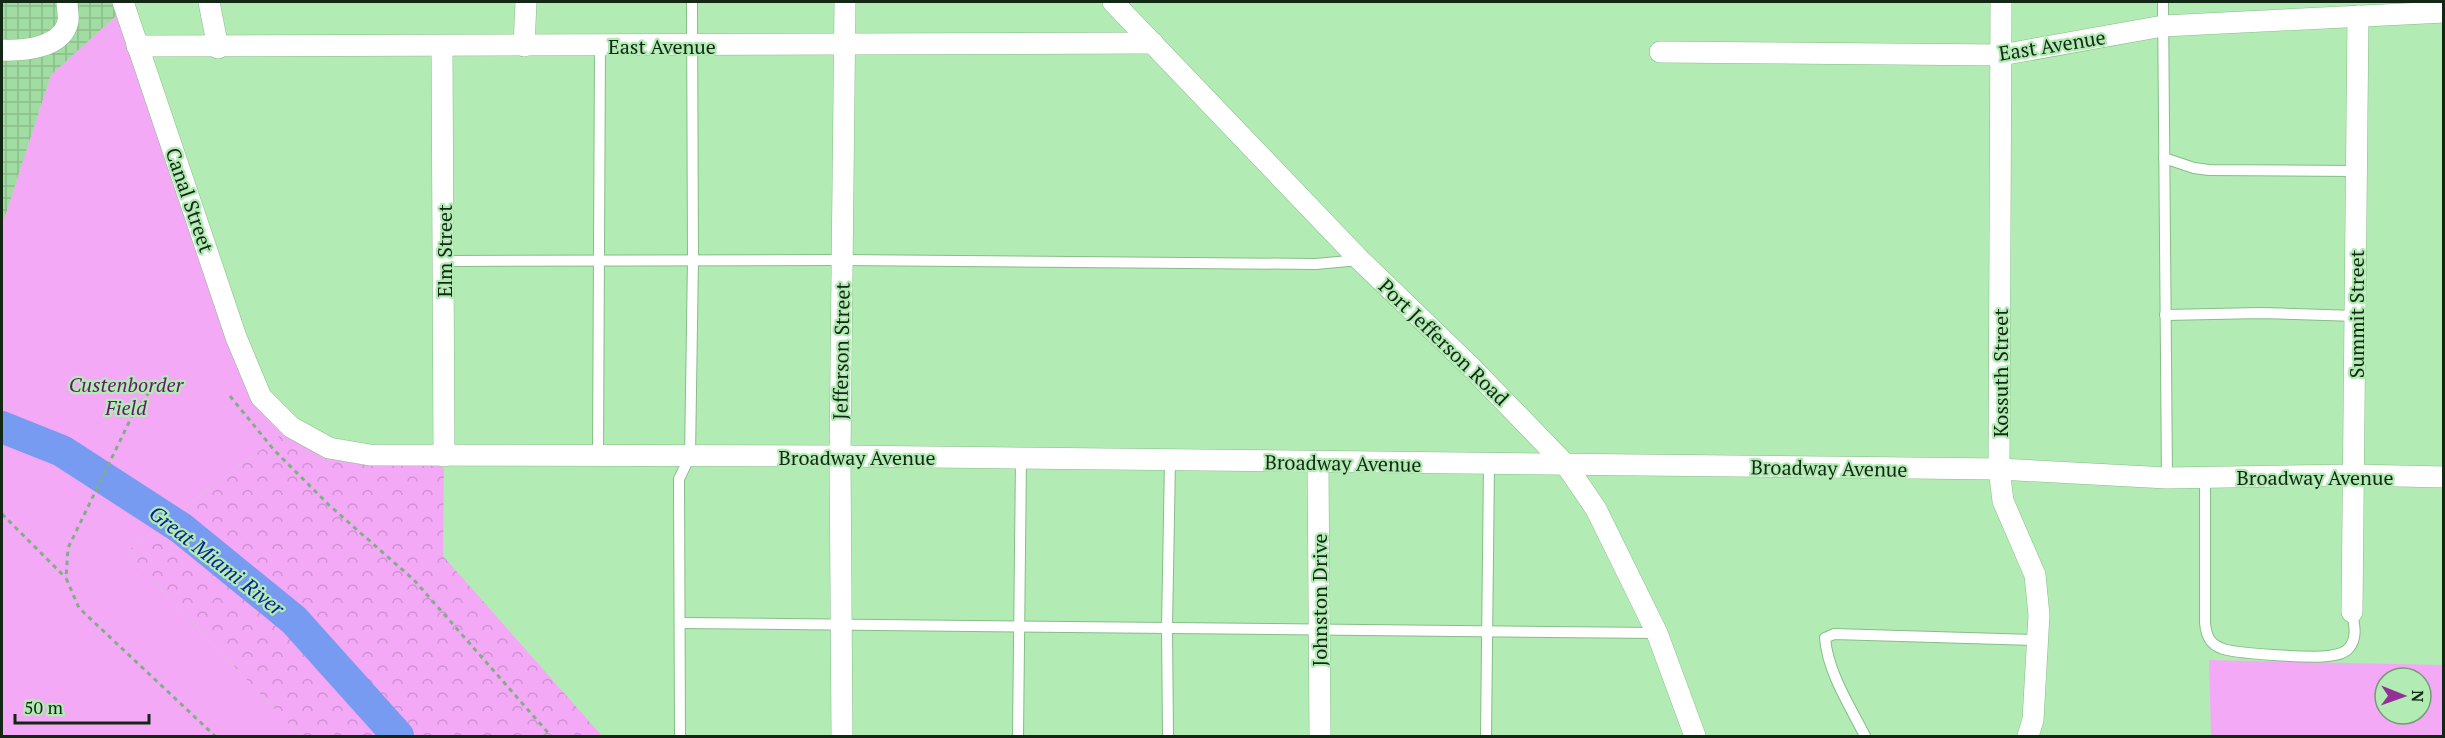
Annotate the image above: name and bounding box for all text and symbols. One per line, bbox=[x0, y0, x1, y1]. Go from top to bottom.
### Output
street label: East Avenue bbox=[1997, 23, 2107, 67]
street label: East Avenue bbox=[608, 33, 716, 60]
street label: Canal Street bbox=[159, 144, 221, 257]
street label: Elm Street bbox=[431, 204, 458, 298]
street label: Summit Street bbox=[2343, 249, 2370, 378]
street label: Port Jefferson Road bbox=[1373, 273, 1515, 411]
street label: Jefferson Street bbox=[826, 281, 856, 420]
street label: Kossuth Street bbox=[1987, 308, 2014, 438]
park label: Custenborder Field bbox=[69, 371, 185, 421]
street label: Broadway Avenue bbox=[779, 444, 935, 471]
street label: Broadway Avenue bbox=[1264, 448, 1422, 478]
street label: Broadway Avenue bbox=[1750, 453, 1908, 483]
street label: Broadway Avenue bbox=[2237, 464, 2393, 491]
water label: Great Miami River bbox=[144, 499, 291, 622]
street label: Johnston Drive bbox=[1306, 533, 1333, 667]
north arrow bbox=[2373, 666, 2433, 726]
scale bar bbox=[15, 687, 148, 725]
text: N bbox=[2407, 690, 2429, 703]
text: 50 m bbox=[24, 695, 64, 719]

